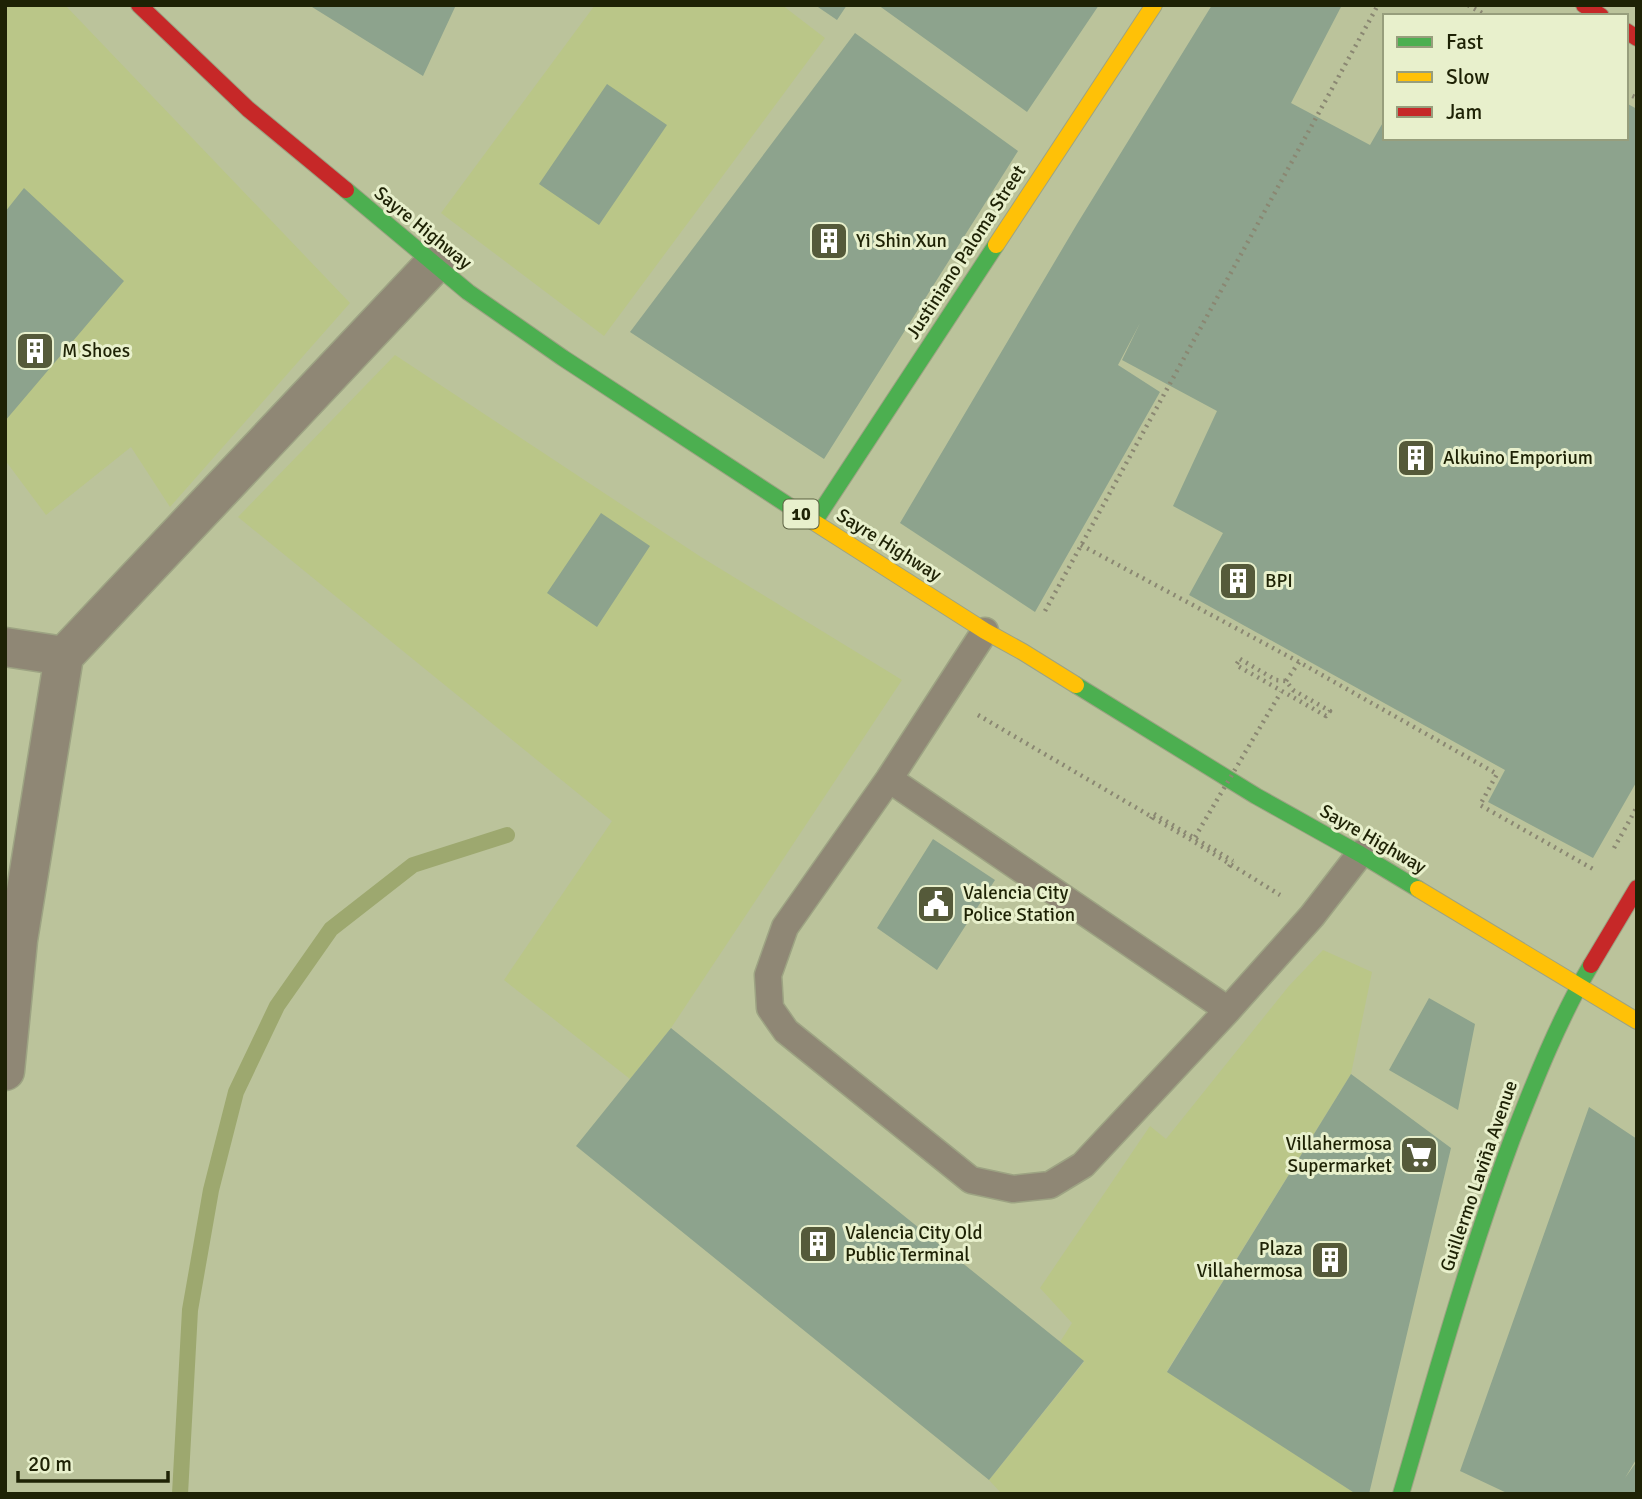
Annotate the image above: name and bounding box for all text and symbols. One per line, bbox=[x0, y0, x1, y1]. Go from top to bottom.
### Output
legend bbox=[1383, 14, 1628, 140]
text: Fast bbox=[1446, 29, 1483, 55]
text: Slow bbox=[1446, 64, 1490, 90]
text: Jam bbox=[1446, 99, 1482, 125]
street label: Justiniano Paloma Street bbox=[901, 160, 1031, 343]
street label: Sayre Highway bbox=[369, 181, 477, 275]
building icon: Yi Shin Xun bbox=[808, 220, 850, 262]
place label: Yi Shin Xun bbox=[856, 229, 947, 253]
building icon: M Shoes bbox=[14, 330, 56, 372]
place label: M Shoes bbox=[62, 339, 130, 363]
building icon: Alkuino Emporium bbox=[1395, 437, 1437, 479]
place label: Alkuino Emporium bbox=[1443, 446, 1593, 470]
road number: 10 bbox=[784, 500, 818, 528]
street label: Sayre Highway bbox=[832, 503, 946, 587]
building icon: BPI bbox=[1217, 560, 1259, 602]
place label: BPI bbox=[1265, 569, 1293, 593]
street label: Sayre Highway bbox=[1315, 799, 1431, 879]
place label: Valencia City Police Station bbox=[963, 881, 1075, 927]
public building icon: Valencia City Police Station bbox=[915, 883, 957, 925]
street label: Guillermo Laviña Avenue bbox=[1435, 1077, 1523, 1275]
place label: Villahermosa Supermarket bbox=[1286, 1132, 1392, 1178]
supermarket icon: Villahermosa Supermarket bbox=[1398, 1134, 1440, 1176]
place label: Valencia City Old Public Terminal bbox=[845, 1221, 983, 1267]
building icon: Valencia City Old Public Terminal bbox=[797, 1223, 839, 1265]
place label: Plaza Villahermosa bbox=[1197, 1237, 1303, 1283]
building icon: Plaza Villahermosa bbox=[1309, 1239, 1351, 1281]
scale bar bbox=[18, 1440, 168, 1484]
text: 20 m bbox=[28, 1451, 72, 1477]

